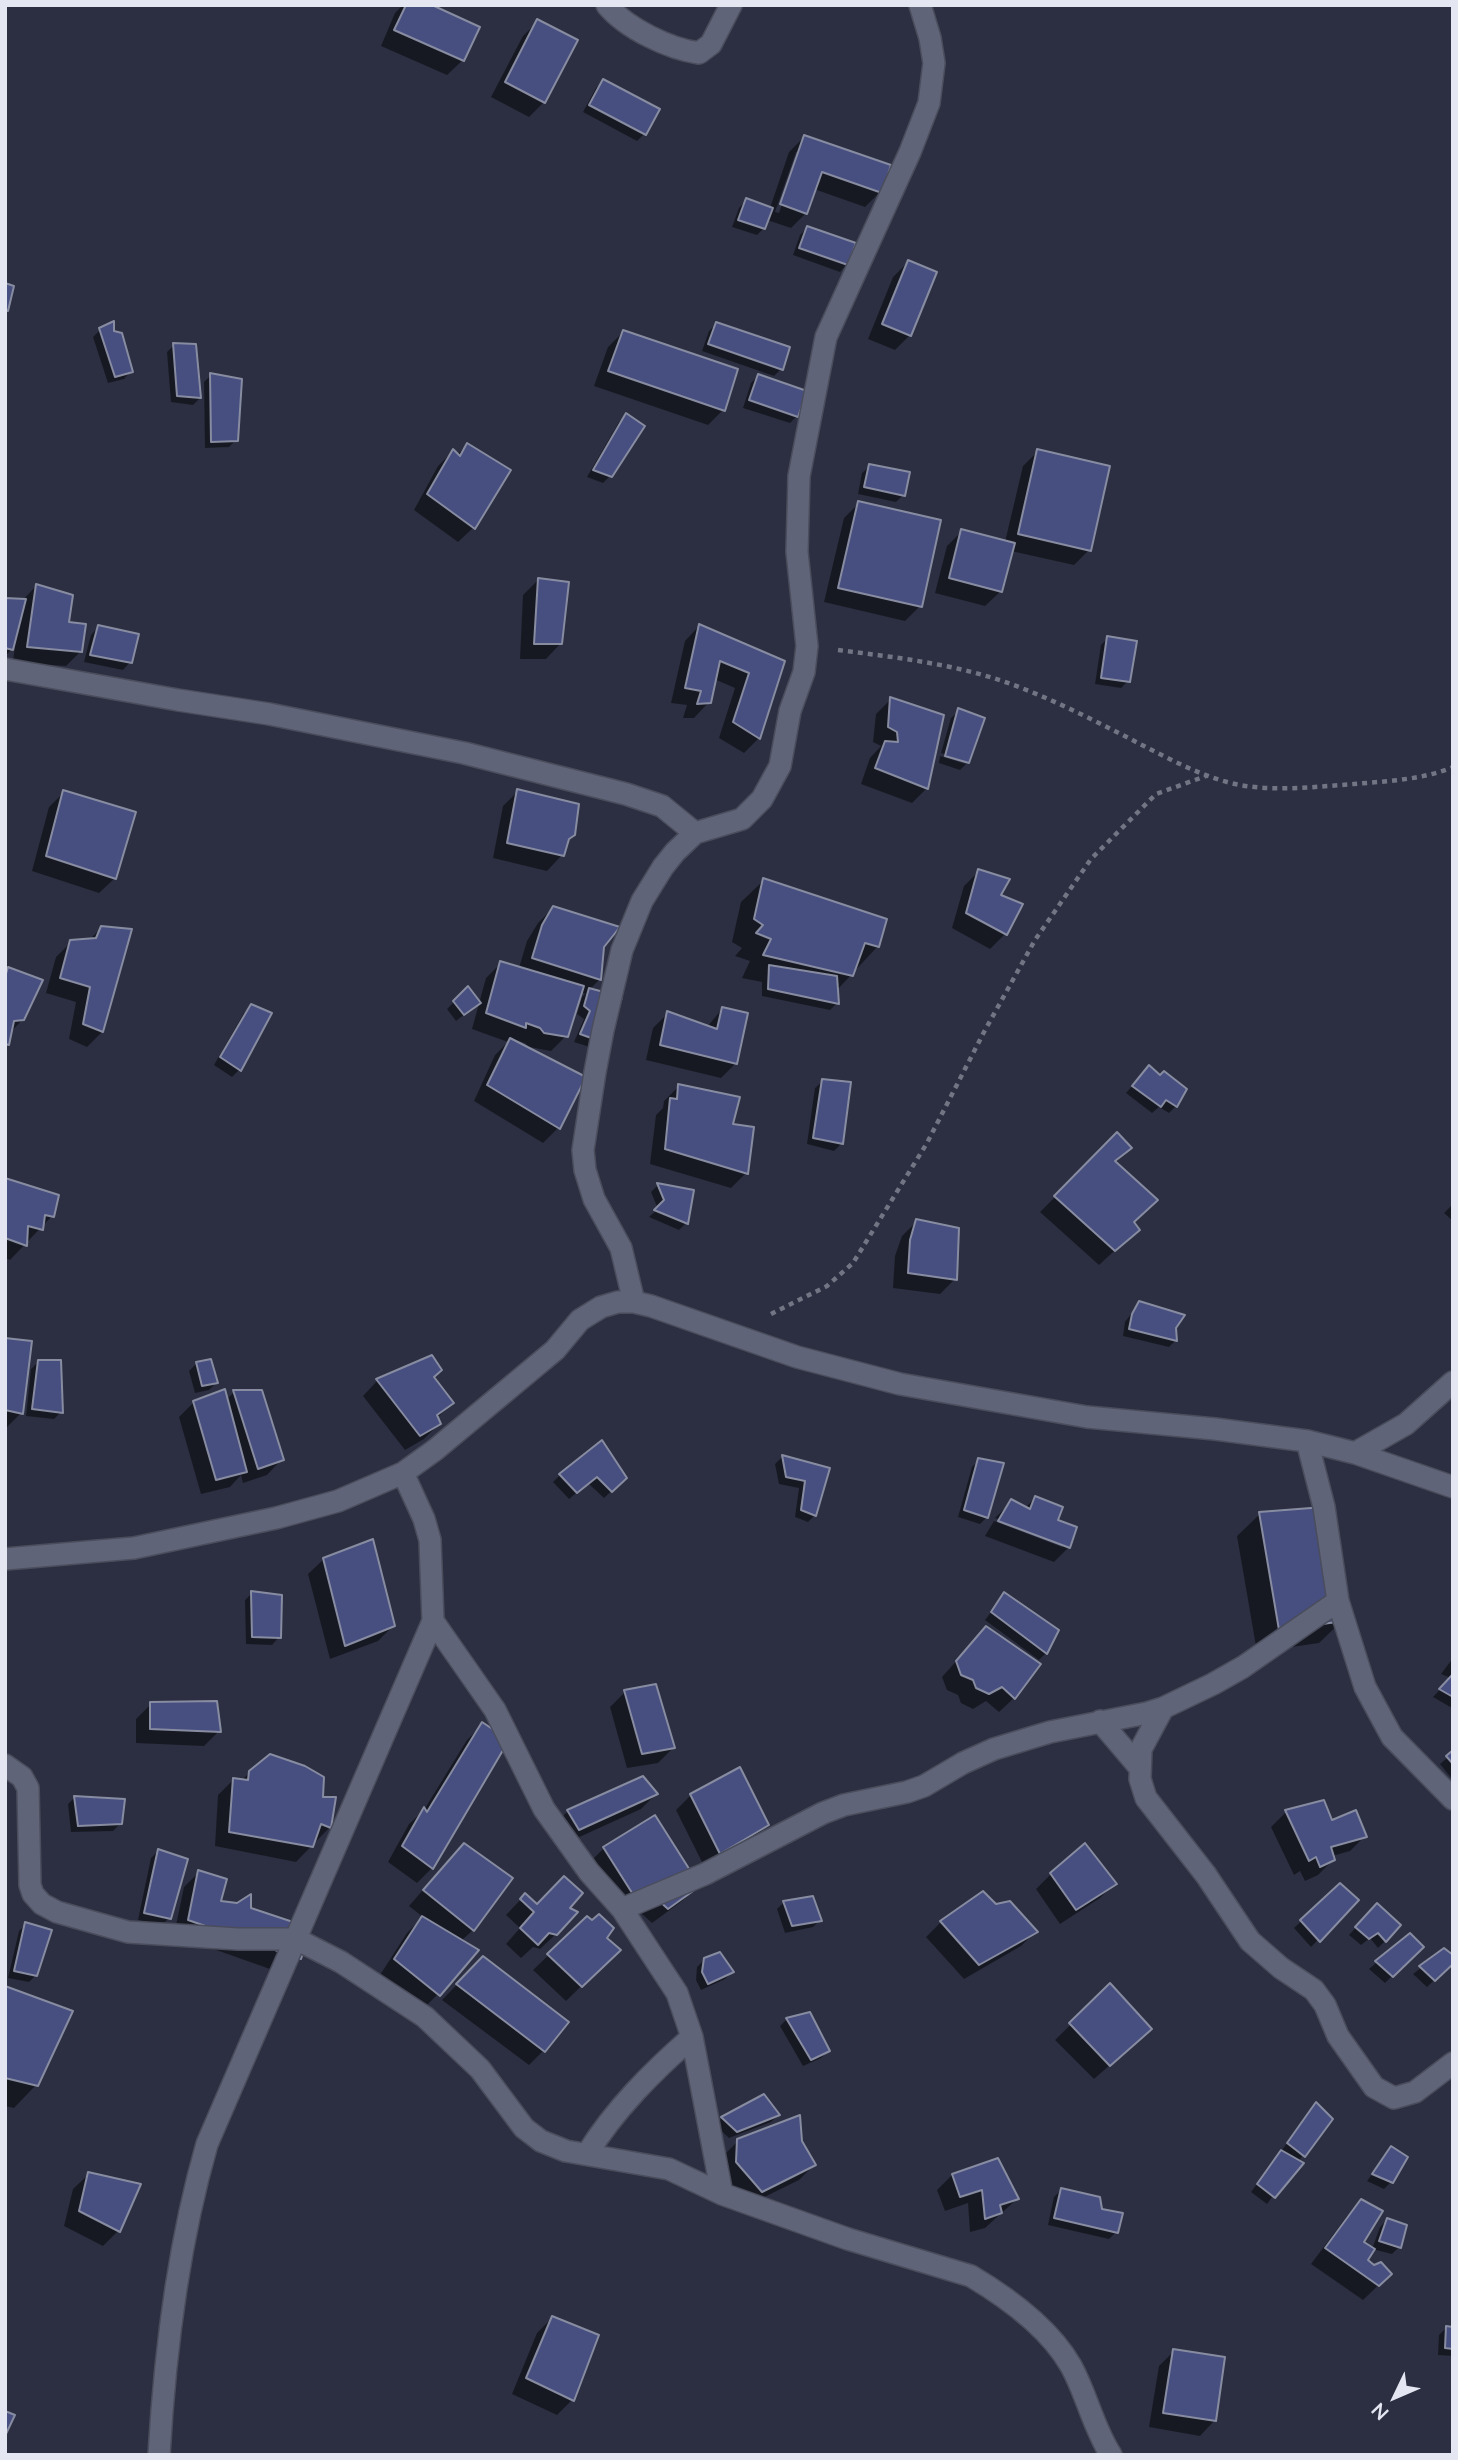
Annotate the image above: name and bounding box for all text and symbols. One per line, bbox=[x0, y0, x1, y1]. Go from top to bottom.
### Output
north arrow bbox=[1360, 2362, 1430, 2432]
text: N bbox=[1366, 2399, 1393, 2425]

